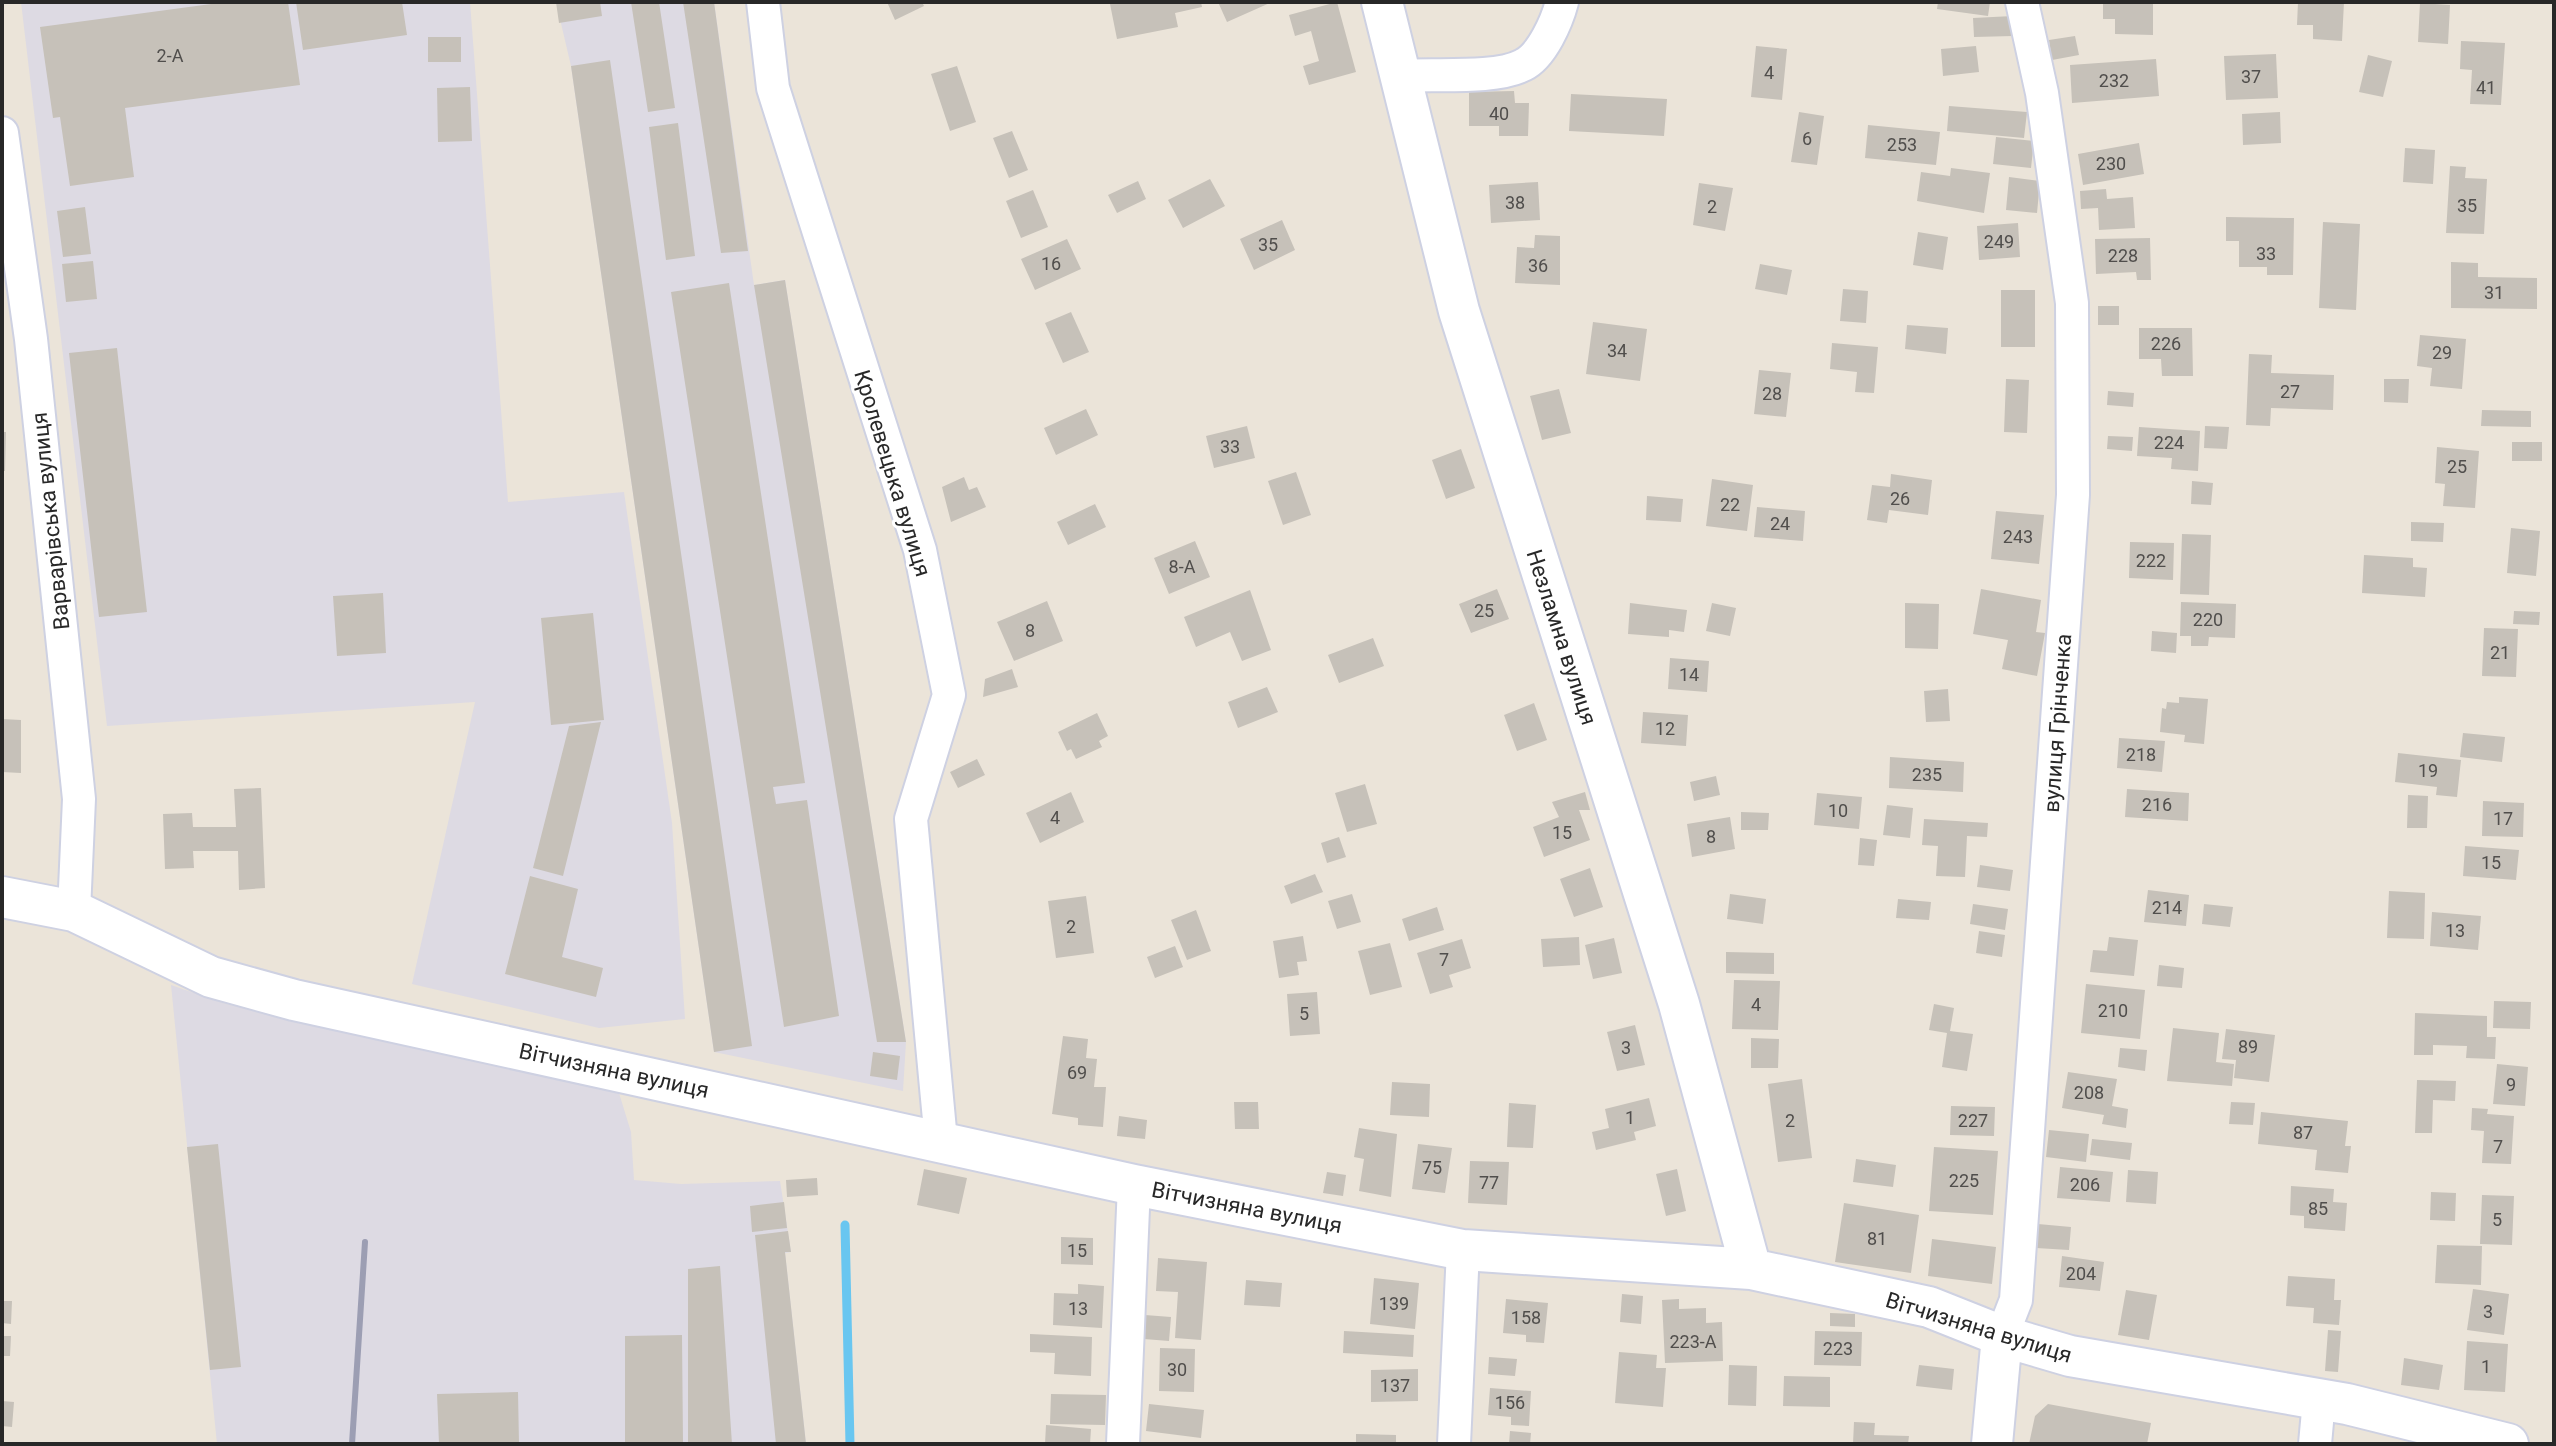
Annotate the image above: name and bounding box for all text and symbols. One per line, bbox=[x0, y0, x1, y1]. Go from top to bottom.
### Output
house number: 2-А bbox=[157, 45, 184, 66]
house number: 4 bbox=[1764, 62, 1774, 83]
house number: 37 bbox=[2241, 66, 2261, 87]
house number: 232 bbox=[2099, 70, 2129, 91]
house number: 41 bbox=[2476, 77, 2496, 98]
house number: 40 bbox=[1489, 103, 1509, 124]
house number: 6 bbox=[1802, 128, 1812, 149]
house number: 253 bbox=[1887, 134, 1917, 155]
house number: 230 bbox=[2096, 153, 2126, 174]
house number: 38 bbox=[1505, 192, 1525, 213]
house number: 35 bbox=[2457, 195, 2477, 216]
house number: 2 bbox=[1707, 196, 1717, 217]
house number: 249 bbox=[1984, 231, 2014, 252]
house number: 35 bbox=[1258, 234, 1278, 255]
house number: 33 bbox=[2256, 243, 2276, 264]
house number: 228 bbox=[2108, 245, 2138, 266]
house number: 16 bbox=[1041, 253, 1061, 274]
house number: 36 bbox=[1528, 255, 1548, 276]
house number: 31 bbox=[2484, 282, 2504, 303]
house number: 226 bbox=[2151, 333, 2181, 354]
house number: 34 bbox=[1607, 340, 1627, 361]
house number: 29 bbox=[2432, 342, 2452, 363]
street label: Кролевецька вулиця bbox=[849, 367, 936, 579]
house number: 27 bbox=[2280, 381, 2300, 402]
house number: 28 bbox=[1762, 383, 1782, 404]
street label: Варварівська вулиця bbox=[27, 411, 74, 631]
house number: 224 bbox=[2154, 432, 2184, 453]
house number: 33 bbox=[1220, 436, 1240, 457]
house number: 25 bbox=[2447, 456, 2467, 477]
house number: 26 bbox=[1890, 488, 1910, 509]
house number: 22 bbox=[1720, 494, 1740, 515]
house number: 24 bbox=[1770, 513, 1790, 534]
house number: 243 bbox=[2003, 526, 2033, 547]
street label: Незламна вулиця bbox=[1521, 546, 1602, 728]
house number: 222 bbox=[2136, 550, 2166, 571]
house number: 8-А bbox=[1169, 556, 1196, 577]
house number: 25 bbox=[1474, 600, 1494, 621]
house number: 220 bbox=[2193, 609, 2223, 630]
house number: 8 bbox=[1025, 620, 1035, 641]
street label: вулиця Грінченка bbox=[2039, 633, 2076, 813]
house number: 21 bbox=[2490, 642, 2510, 663]
house number: 14 bbox=[1679, 664, 1699, 685]
house number: 12 bbox=[1655, 718, 1675, 739]
house number: 218 bbox=[2126, 744, 2156, 765]
house number: 19 bbox=[2418, 760, 2438, 781]
house number: 235 bbox=[1912, 764, 1942, 785]
house number: 216 bbox=[2142, 794, 2172, 815]
house number: 10 bbox=[1828, 800, 1848, 821]
house number: 4 bbox=[1050, 807, 1060, 828]
house number: 17 bbox=[2493, 808, 2513, 829]
house number: 15 bbox=[1552, 822, 1572, 843]
house number: 8 bbox=[1706, 826, 1716, 847]
house number: 15 bbox=[2481, 852, 2501, 873]
house number: 214 bbox=[2152, 897, 2182, 918]
house number: 2 bbox=[1066, 916, 1076, 937]
house number: 13 bbox=[2445, 920, 2465, 941]
house number: 7 bbox=[1439, 949, 1449, 970]
house number: 4 bbox=[1751, 994, 1761, 1015]
house number: 210 bbox=[2098, 1000, 2128, 1021]
house number: 5 bbox=[1299, 1003, 1309, 1024]
house number: 89 bbox=[2238, 1036, 2258, 1057]
house number: 3 bbox=[1621, 1037, 1631, 1058]
street label: Вітчизняна вулиця bbox=[517, 1038, 711, 1103]
house number: 69 bbox=[1067, 1062, 1087, 1083]
house number: 9 bbox=[2506, 1074, 2516, 1095]
house number: 208 bbox=[2074, 1082, 2104, 1103]
house number: 1 bbox=[1625, 1107, 1635, 1128]
house number: 2 bbox=[1785, 1110, 1795, 1131]
house number: 227 bbox=[1958, 1110, 1988, 1131]
house number: 87 bbox=[2293, 1122, 2313, 1143]
house number: 7 bbox=[2493, 1136, 2503, 1157]
house number: 75 bbox=[1422, 1157, 1442, 1178]
house number: 225 bbox=[1949, 1170, 1979, 1191]
house number: 77 bbox=[1479, 1172, 1499, 1193]
house number: 206 bbox=[2070, 1174, 2100, 1195]
street label: Вітчизняна вулиця bbox=[1150, 1177, 1344, 1238]
house number: 85 bbox=[2308, 1198, 2328, 1219]
house number: 5 bbox=[2492, 1209, 2502, 1230]
house number: 81 bbox=[1867, 1228, 1887, 1249]
house number: 15 bbox=[1067, 1240, 1087, 1261]
house number: 204 bbox=[2066, 1263, 2096, 1284]
street label: Вітчизняна вулиця bbox=[1883, 1287, 2075, 1368]
house number: 139 bbox=[1379, 1293, 1409, 1314]
house number: 13 bbox=[1068, 1298, 1088, 1319]
house number: 3 bbox=[2483, 1301, 2493, 1322]
house number: 158 bbox=[1511, 1307, 1541, 1328]
house number: 223-А bbox=[1669, 1331, 1717, 1352]
house number: 223 bbox=[1823, 1338, 1853, 1359]
house number: 1 bbox=[2481, 1356, 2491, 1377]
house number: 30 bbox=[1167, 1359, 1187, 1380]
house number: 137 bbox=[1380, 1375, 1410, 1396]
house number: 156 bbox=[1495, 1392, 1525, 1413]

